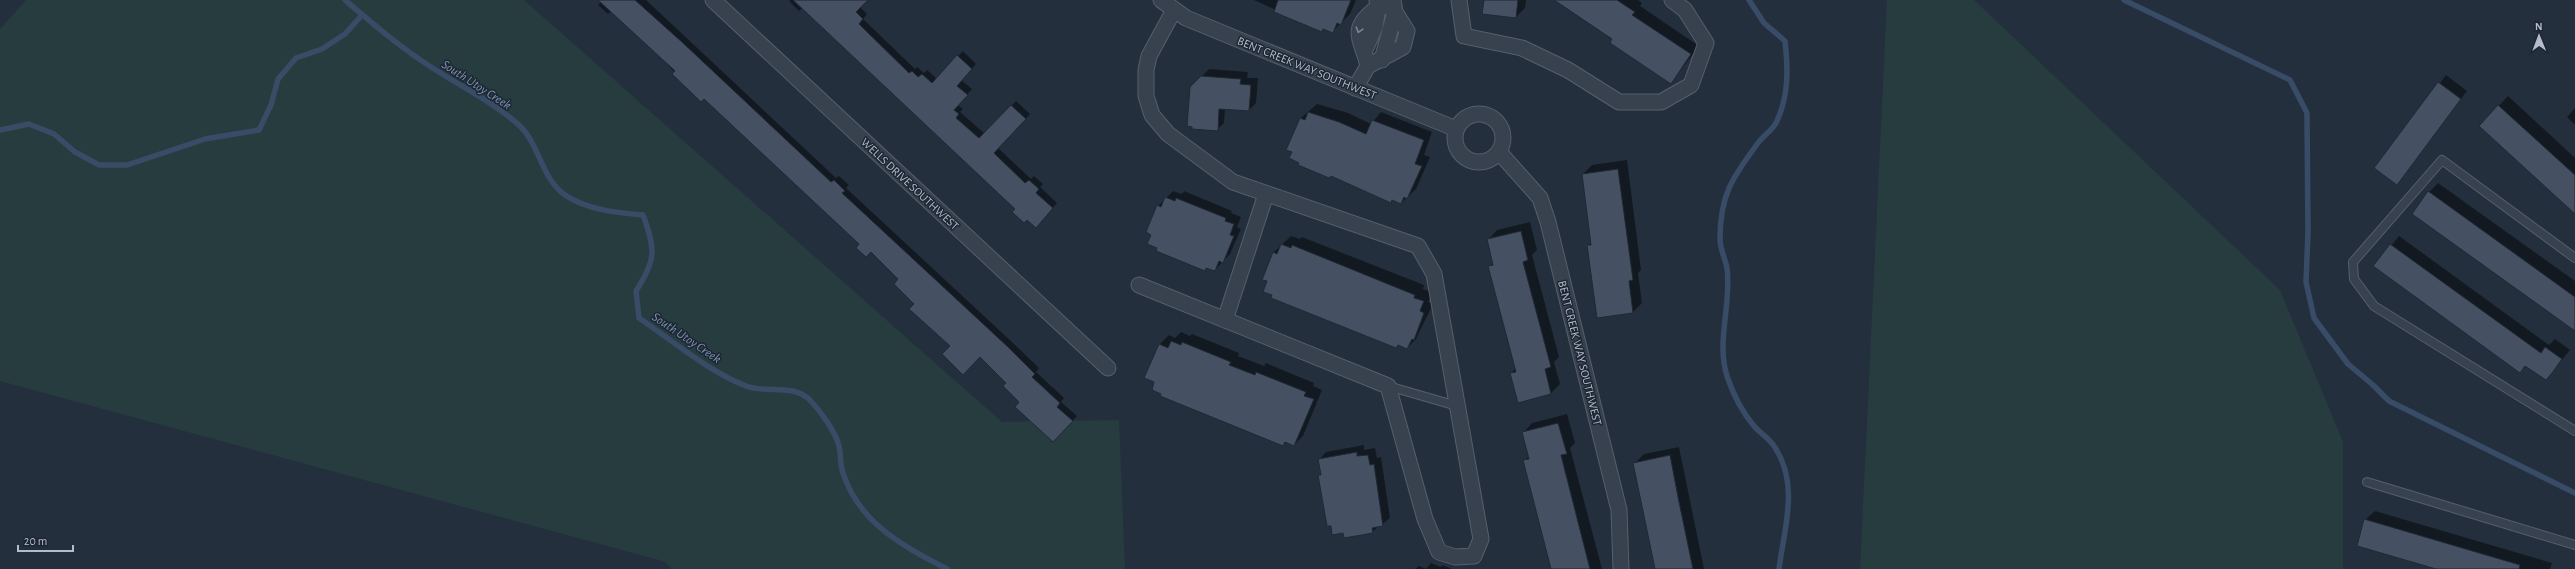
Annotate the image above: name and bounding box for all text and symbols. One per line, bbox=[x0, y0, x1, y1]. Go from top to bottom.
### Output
north arrow bbox=[2519, 16, 2559, 56]
text: N bbox=[2535, 21, 2543, 32]
one-way arrow bbox=[1356, 27, 1364, 34]
street label: BENT CREEK WAY SOUTHWEST bbox=[1236, 35, 1378, 101]
water label: South Utoy Creek bbox=[439, 58, 513, 112]
street label: WELLS DRIVE SOUTHWEST bbox=[859, 136, 961, 232]
street label: BENT CREEK WAY SOUTHWEST bbox=[1556, 279, 1604, 427]
water label: South Utoy Creek bbox=[649, 310, 723, 366]
scale bar bbox=[18, 527, 73, 553]
text: 20 m bbox=[24, 535, 47, 547]

